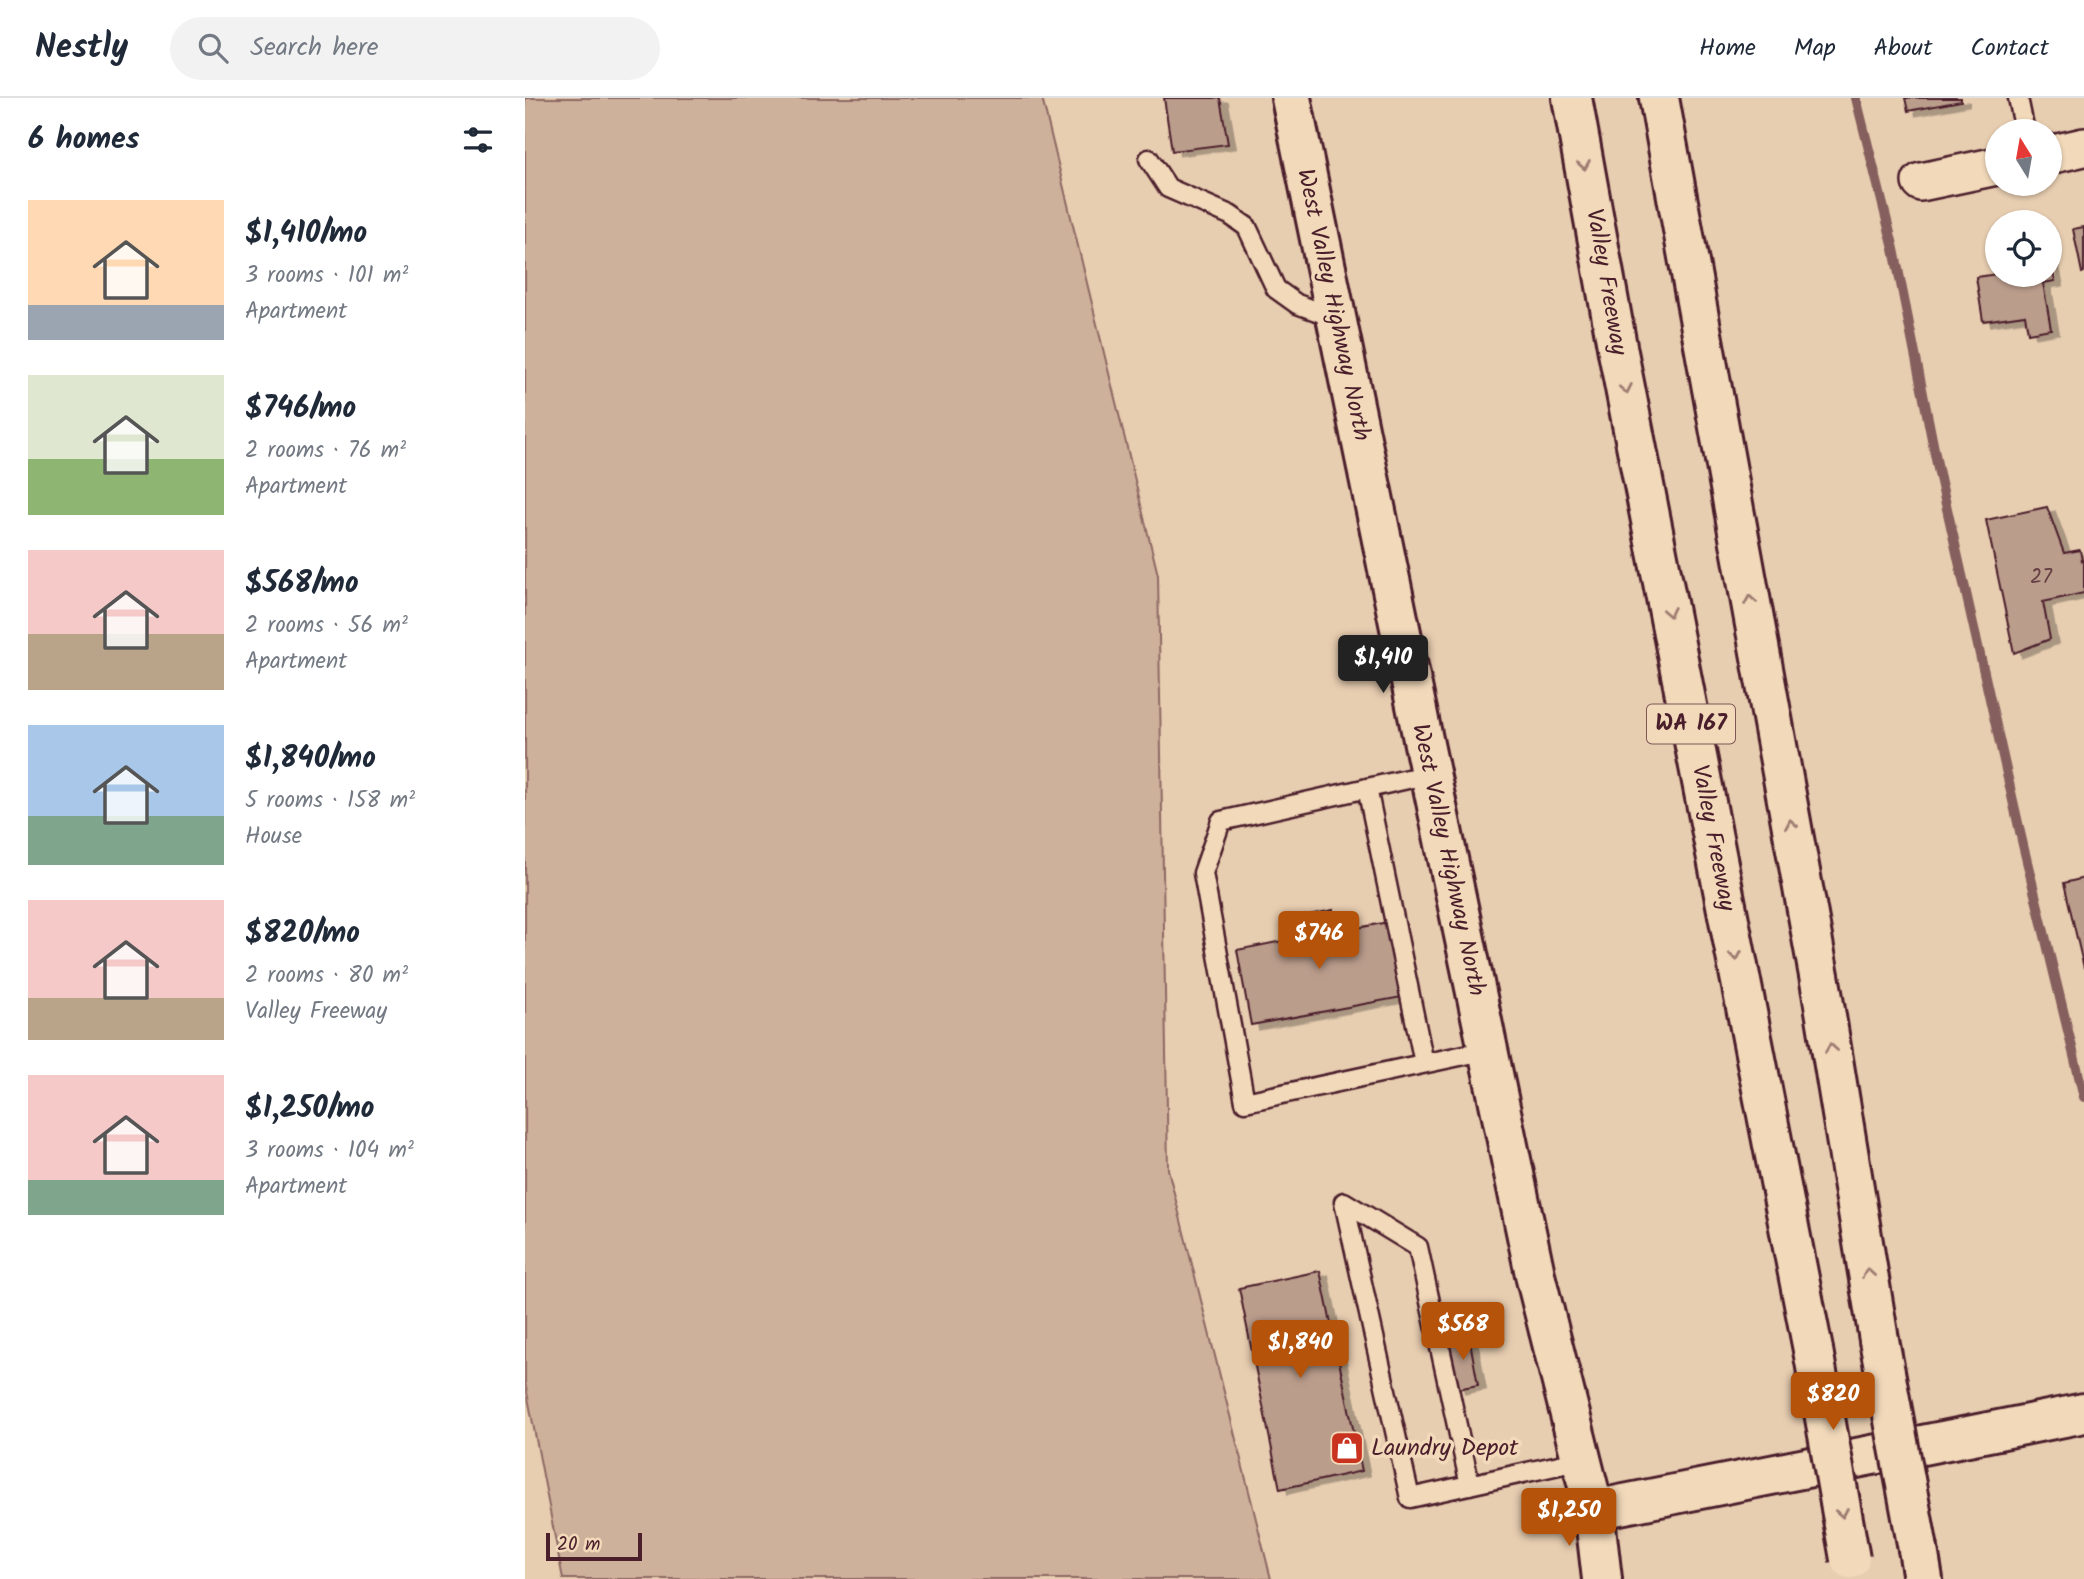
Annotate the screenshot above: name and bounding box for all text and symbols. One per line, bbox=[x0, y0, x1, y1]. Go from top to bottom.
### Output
search box bbox=[170, 17, 660, 80]
text: Nestly bbox=[35, 22, 128, 75]
text: Search here bbox=[250, 27, 378, 69]
icon: search bbox=[194, 29, 232, 67]
text: Home bbox=[1699, 29, 1756, 68]
text: Map bbox=[1794, 29, 1836, 68]
text: About bbox=[1874, 29, 1932, 68]
text: Contact bbox=[1970, 29, 2049, 68]
text: 6 homes bbox=[28, 116, 140, 164]
north arrow bbox=[1985, 119, 2061, 196]
map controls bbox=[1985, 119, 2062, 287]
icon: filters bbox=[459, 121, 497, 159]
one-way arrow bbox=[1576, 159, 1591, 171]
street label: West Valley Highway North bbox=[1285, 165, 1381, 445]
street label: Valley Freeway bbox=[1574, 206, 1638, 359]
text: $1,410/mo bbox=[245, 210, 367, 258]
button: locate bbox=[1985, 210, 2062, 287]
icon: home bbox=[84, 228, 168, 312]
text: 3 rooms · 101 m² bbox=[245, 258, 408, 294]
text: Apartment bbox=[245, 294, 347, 330]
one-way arrow bbox=[1617, 383, 1632, 395]
text: $746/mo bbox=[245, 385, 356, 433]
icon: home bbox=[84, 403, 168, 487]
text: 2 rooms · 76 m² bbox=[245, 433, 406, 469]
text: Apartment bbox=[245, 469, 347, 505]
text: $568/mo bbox=[245, 560, 359, 608]
house number: 27 bbox=[2030, 561, 2053, 594]
icon: home bbox=[84, 578, 168, 662]
one-way arrow bbox=[1744, 595, 1759, 607]
one-way arrow bbox=[1661, 606, 1676, 618]
text: 2 rooms · 56 m² bbox=[245, 608, 408, 644]
pin: $1,410 bbox=[1326, 636, 1440, 695]
text: $1,410 bbox=[1354, 640, 1412, 676]
text: Apartment bbox=[245, 644, 347, 680]
road number: WA 167 bbox=[1647, 704, 1735, 744]
street label: West Valley Highway North bbox=[1400, 720, 1496, 1000]
text: $1,840/mo bbox=[245, 735, 376, 783]
icon: home bbox=[84, 753, 168, 837]
street label: Valley Freeway bbox=[1680, 762, 1746, 915]
text: 5 rooms · 158 m² bbox=[245, 783, 415, 819]
one-way arrow bbox=[1784, 818, 1799, 830]
text: House bbox=[245, 819, 302, 855]
text: $820/mo bbox=[245, 910, 360, 958]
pin: $746 bbox=[1278, 912, 1360, 971]
text: $746 bbox=[1294, 916, 1344, 952]
icon: home bbox=[84, 928, 168, 1012]
one-way arrow bbox=[1728, 950, 1743, 962]
text: 2 rooms · 80 m² bbox=[245, 958, 408, 994]
text: Valley Freeway bbox=[245, 994, 387, 1030]
one-way arrow bbox=[1824, 1042, 1839, 1054]
text: $1,250/mo bbox=[245, 1085, 374, 1133]
icon: home bbox=[84, 1103, 168, 1187]
text: 3 rooms · 104 m² bbox=[245, 1133, 414, 1169]
text: Apartment bbox=[245, 1169, 347, 1205]
one-way arrow bbox=[1861, 1267, 1876, 1279]
pin: $568 bbox=[1422, 1302, 1504, 1362]
text: $568 bbox=[1437, 1307, 1489, 1343]
pin: $1,840 bbox=[1243, 1320, 1357, 1380]
text: $1,840 bbox=[1268, 1325, 1332, 1361]
pin: $820 bbox=[1792, 1372, 1874, 1432]
text: $820 bbox=[1807, 1377, 1859, 1413]
shop icon: Laundry Depot bbox=[1328, 1429, 1366, 1467]
place label: Laundry Depot bbox=[1371, 1429, 1519, 1468]
pin: $1,250 bbox=[1512, 1488, 1626, 1548]
text: $1,250 bbox=[1537, 1493, 1601, 1529]
one-way arrow bbox=[1834, 1507, 1849, 1519]
scale bar bbox=[546, 1530, 642, 1562]
text: 20 m bbox=[557, 1530, 600, 1560]

